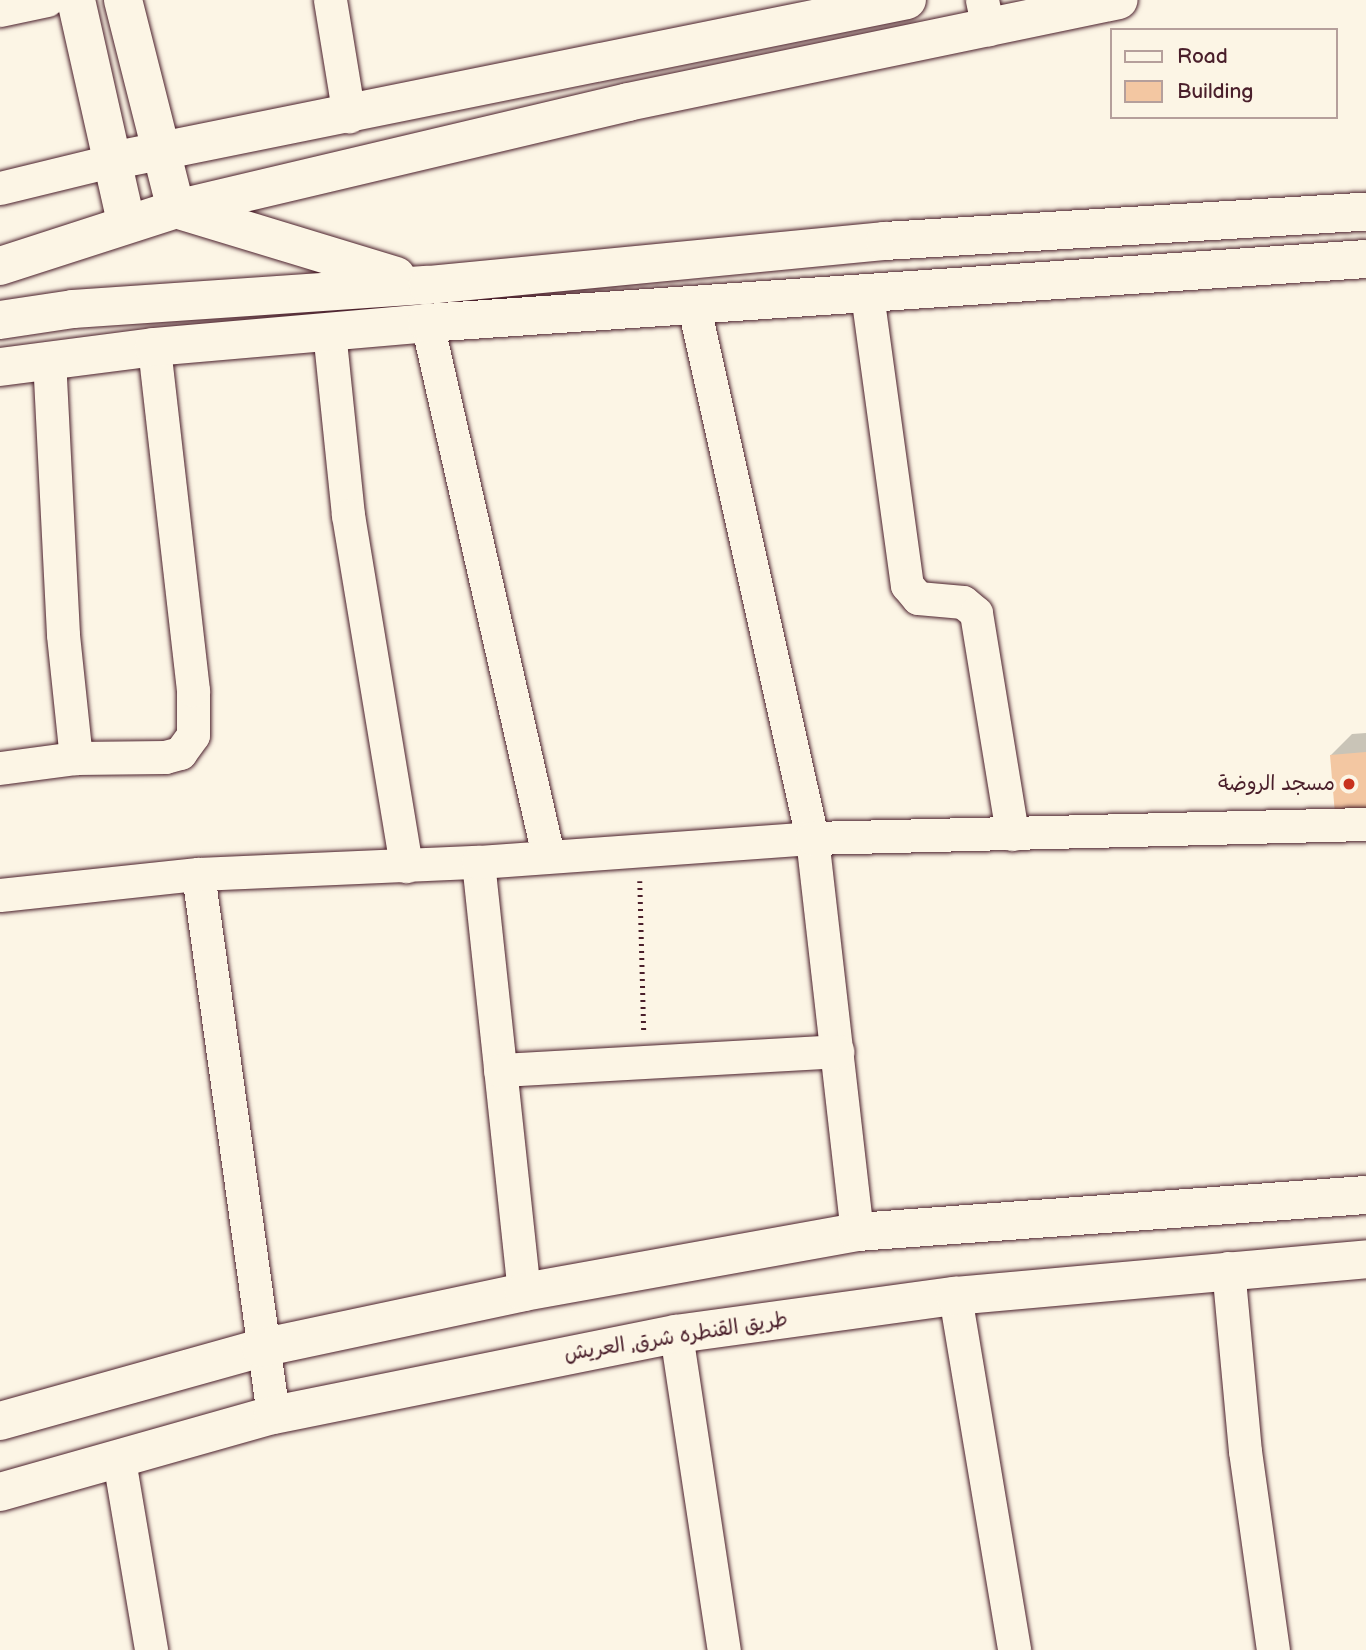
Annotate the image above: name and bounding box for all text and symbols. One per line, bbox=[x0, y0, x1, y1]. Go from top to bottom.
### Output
legend bbox=[1110, 28, 1338, 119]
text: Road bbox=[1177, 44, 1228, 69]
text: Building bbox=[1177, 79, 1253, 104]
place label: مسجد الروضة bbox=[1218, 771, 1335, 797]
marker: مسجد الروضة bbox=[1341, 776, 1357, 792]
street label: طريق القنطره شرق, العريش bbox=[562, 1307, 790, 1367]

